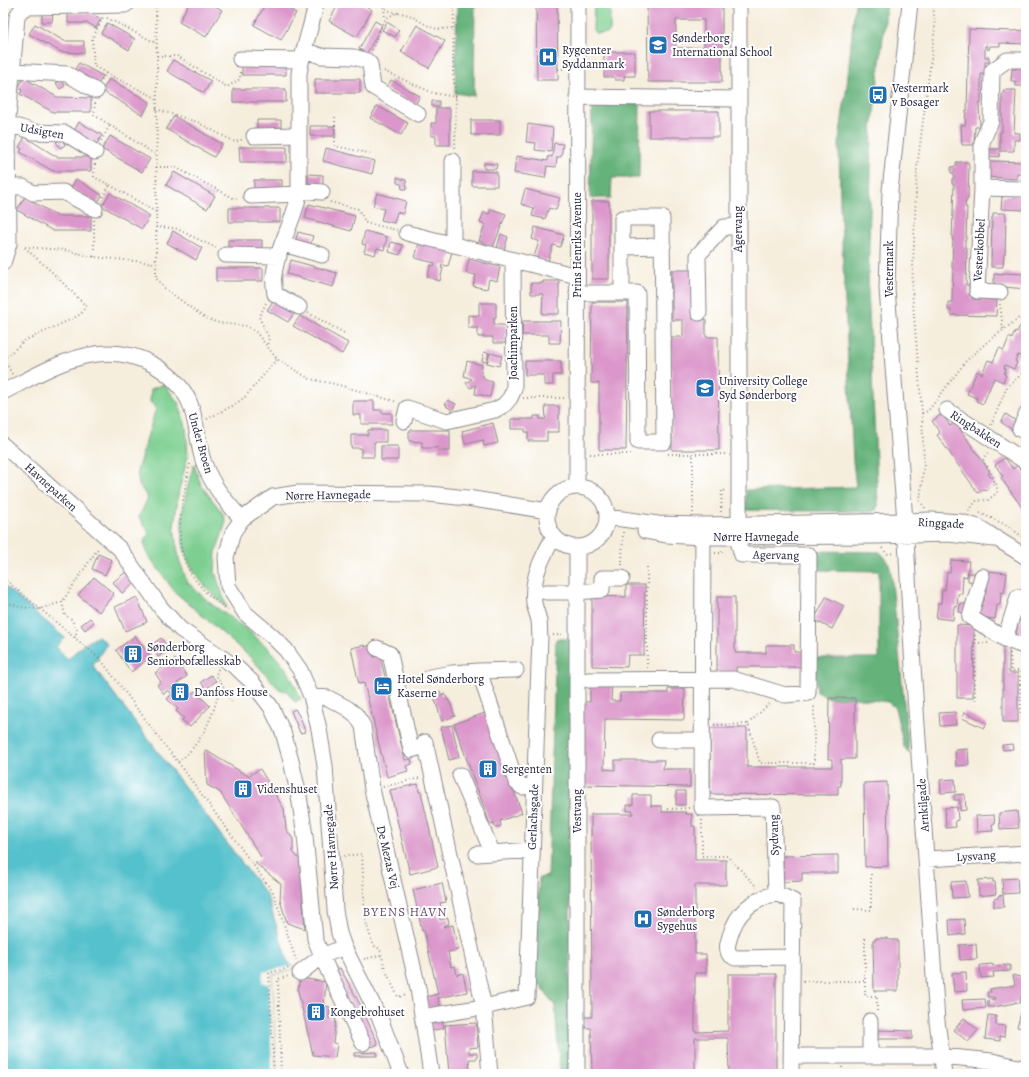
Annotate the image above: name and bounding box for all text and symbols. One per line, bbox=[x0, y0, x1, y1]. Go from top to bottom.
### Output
place label: Sønderborg International School bbox=[672, 30, 772, 60]
school or university icon: Sønderborg International School bbox=[647, 34, 669, 56]
place label: Rygcenter Syddanmark bbox=[562, 42, 625, 72]
hospital icon: Rygcenter Syddanmark bbox=[537, 46, 559, 68]
place label: Vestermark v Bosager bbox=[891, 80, 949, 110]
bus stop icon: Vestermark v Bosager bbox=[867, 84, 889, 106]
street label: Udsigten bbox=[19, 119, 66, 143]
street label: Prins Henriks Avenue bbox=[569, 192, 585, 298]
street label: Agervang bbox=[730, 206, 746, 253]
street label: Vesterkobbel bbox=[969, 218, 989, 283]
street label: Vestermark bbox=[881, 241, 897, 298]
street label: Joachimparken bbox=[505, 306, 521, 380]
place label: University College Syd Sønderborg bbox=[719, 373, 808, 403]
school or university icon: University College Syd Sønderborg bbox=[694, 377, 716, 399]
street label: Ringbakken bbox=[947, 406, 1005, 452]
street label: Under Broen bbox=[185, 411, 217, 476]
street label: Havneparken bbox=[21, 459, 81, 515]
street label: Nørre Havnegade bbox=[285, 486, 371, 504]
street label: Ringgade bbox=[917, 514, 965, 532]
street label: Nørre Havnegade bbox=[713, 529, 799, 545]
street label: Agervang bbox=[752, 547, 799, 563]
place label: Sønderborg Seniorbofællesskab bbox=[147, 639, 241, 669]
building icon: Sønderborg Seniorbofællesskab bbox=[122, 643, 144, 665]
place label: Hotel Sønderborg Kaserne bbox=[397, 671, 484, 701]
hotel icon: Hotel Sønderborg Kaserne bbox=[372, 675, 394, 697]
building icon: Danfoss House bbox=[169, 681, 191, 703]
place label: Danfoss House bbox=[194, 684, 268, 700]
building icon: Sergenten bbox=[477, 758, 499, 780]
place label: Sergenten bbox=[502, 761, 552, 777]
building icon: Videnshuset bbox=[232, 778, 254, 800]
street label: Arnkilgade bbox=[913, 778, 933, 833]
place label: Videnshuset bbox=[256, 781, 318, 797]
street label: Gerlachsgade bbox=[524, 784, 542, 850]
street label: Vestvang bbox=[569, 789, 585, 834]
street label: Nørre Havnegade bbox=[320, 804, 342, 890]
street label: Sydvang bbox=[765, 814, 783, 856]
street label: De Mezas Vej bbox=[373, 824, 403, 890]
street label: Lysvang bbox=[956, 847, 996, 865]
district label: BYENS HAVN bbox=[362, 903, 448, 920]
place label: Sønderborg Sygehus bbox=[657, 904, 715, 934]
hospital icon: Sønderborg Sygehus bbox=[632, 908, 654, 930]
building icon: Kongebrohuset bbox=[305, 1001, 327, 1023]
place label: Kongebrohuset bbox=[330, 1004, 405, 1020]

